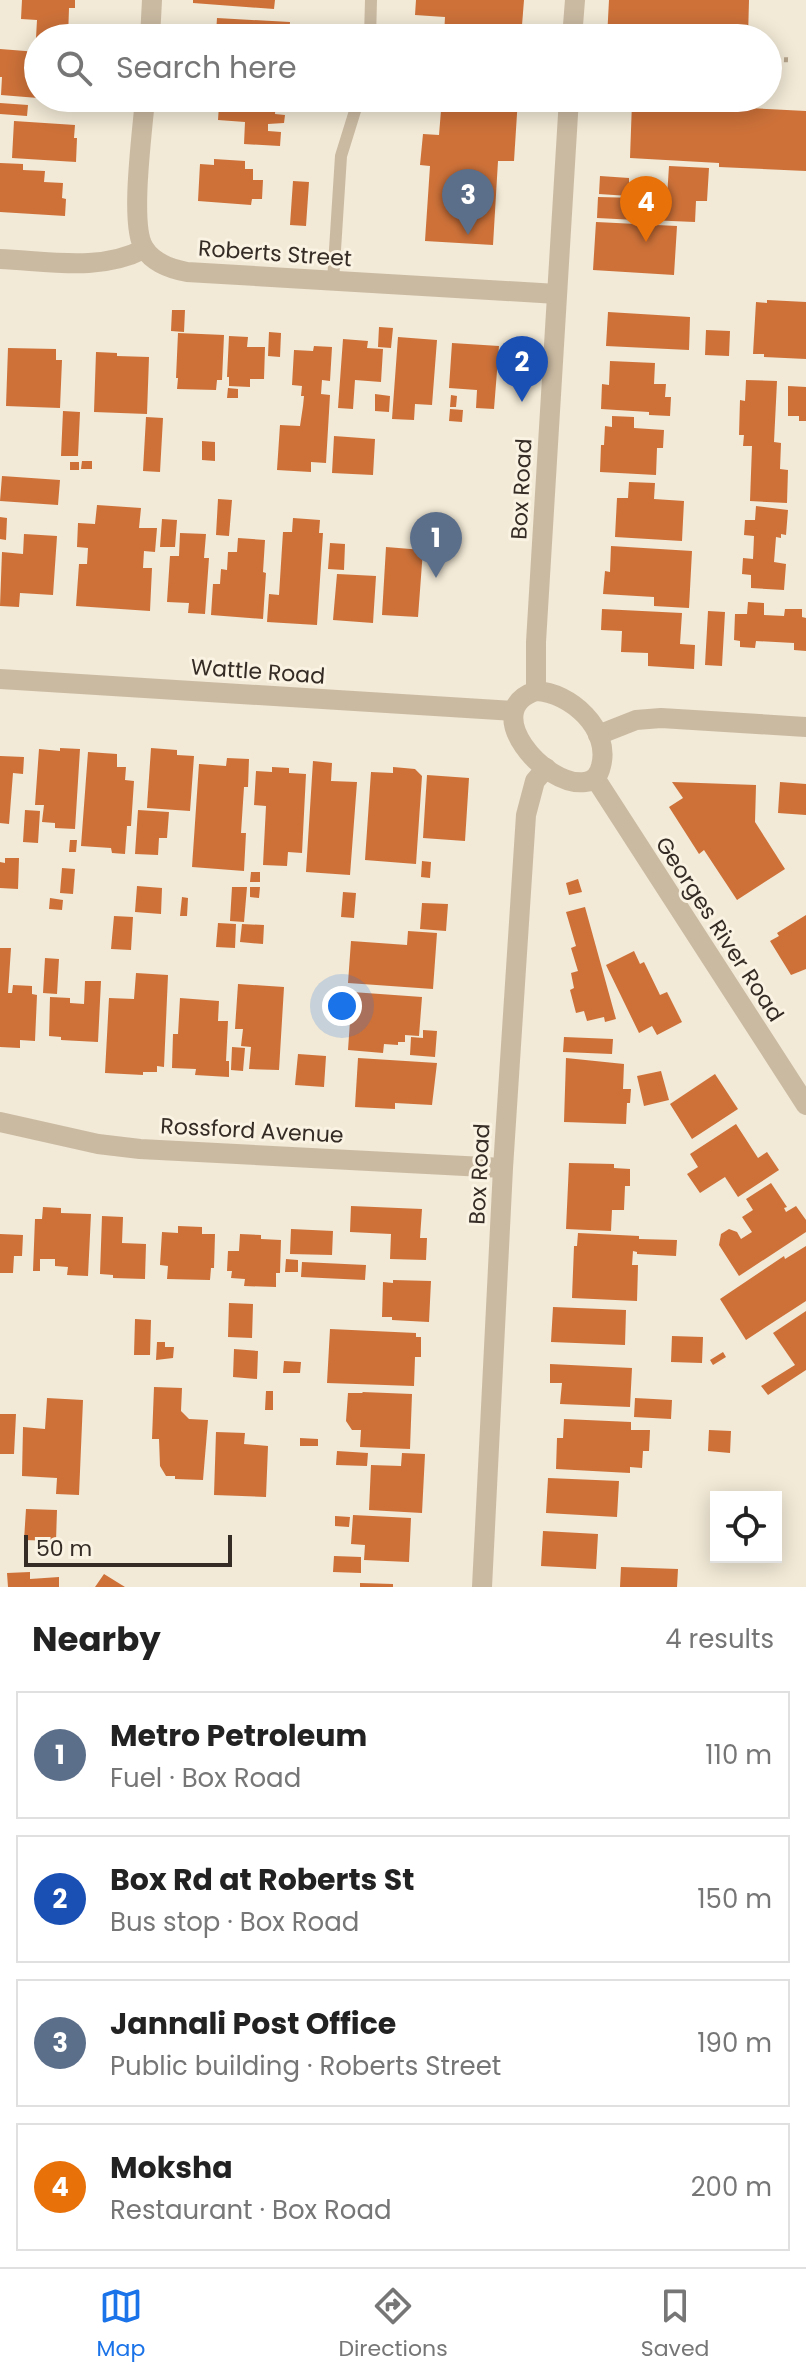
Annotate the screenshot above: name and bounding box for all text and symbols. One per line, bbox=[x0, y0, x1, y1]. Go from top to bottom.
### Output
search box bbox=[24, 24, 782, 112]
icon: search bbox=[52, 46, 96, 90]
text: Search here bbox=[116, 46, 297, 89]
pin: 3 bbox=[442, 169, 494, 235]
pin: 4 bbox=[620, 176, 672, 242]
street label: Roberts Street bbox=[197, 233, 353, 274]
pin: 2 bbox=[496, 336, 548, 402]
street label: Box Road bbox=[503, 438, 540, 540]
pin: 1 bbox=[410, 512, 462, 578]
street label: Wattle Road bbox=[190, 651, 326, 692]
street label: Georges River Road bbox=[648, 831, 791, 1028]
your location bbox=[322, 986, 362, 1026]
street label: Rossford Avenue bbox=[160, 1110, 344, 1151]
street label: Box Road bbox=[461, 1123, 498, 1225]
map controls bbox=[710, 1491, 782, 1563]
button: locate bbox=[710, 1491, 782, 1563]
scale bar bbox=[24, 1531, 232, 1567]
text: 50 m bbox=[36, 1533, 92, 1564]
text: Nearby bbox=[32, 1615, 161, 1663]
text: 4 results bbox=[665, 1621, 774, 1657]
text: Metro Petroleum bbox=[110, 1714, 367, 1757]
text: 1 bbox=[55, 1737, 65, 1773]
text: 110 m bbox=[705, 1737, 772, 1773]
text: Fuel · Box Road bbox=[110, 1760, 301, 1796]
text: Box Rd at Roberts St bbox=[110, 1858, 414, 1901]
text: 2 bbox=[53, 1881, 67, 1917]
text: 150 m bbox=[697, 1881, 772, 1917]
text: Bus stop · Box Road bbox=[110, 1904, 359, 1940]
text: Jannali Post Office bbox=[110, 2002, 396, 2045]
text: 3 bbox=[52, 2025, 68, 2061]
text: 190 m bbox=[697, 2025, 772, 2061]
text: Public building · Roberts Street bbox=[110, 2048, 501, 2084]
text: Moksha bbox=[110, 2146, 233, 2189]
text: 4 bbox=[51, 2169, 69, 2205]
text: 200 m bbox=[691, 2169, 772, 2205]
text: Restaurant · Box Road bbox=[110, 2192, 392, 2228]
tab: Map bbox=[97, 2284, 145, 2365]
tab: Directions bbox=[338, 2284, 448, 2365]
tab: Saved bbox=[641, 2284, 709, 2365]

